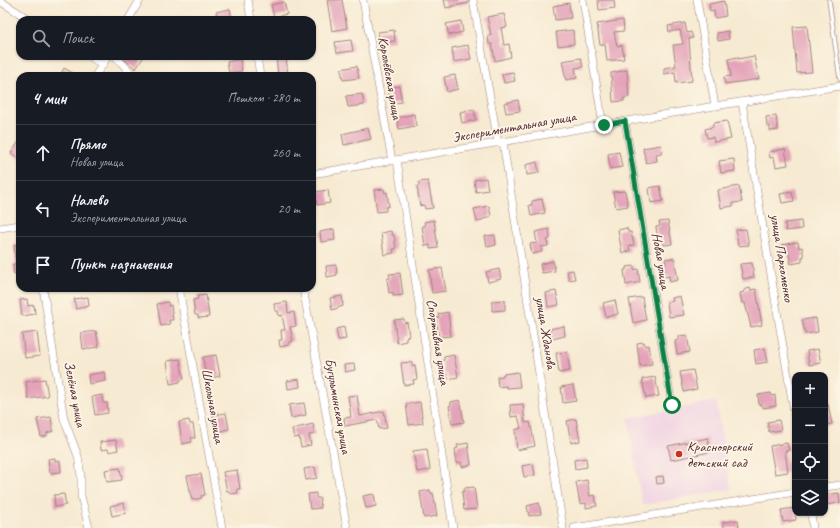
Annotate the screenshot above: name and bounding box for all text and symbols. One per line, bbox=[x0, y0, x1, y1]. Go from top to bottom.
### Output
search box bbox=[16, 16, 316, 60]
icon: search bbox=[30, 27, 52, 49]
text: Поиск bbox=[62, 29, 94, 48]
street label: Королёвская улица bbox=[374, 35, 406, 122]
text: 4 мин bbox=[32, 88, 67, 109]
text: Пешком · 280 m bbox=[227, 90, 300, 106]
street label: Экспериментальная улица bbox=[451, 108, 578, 146]
route end bbox=[595, 116, 613, 134]
text: Прямо bbox=[70, 135, 106, 154]
icon: ahead bbox=[32, 142, 54, 164]
text: 260 m bbox=[272, 145, 300, 161]
text: Новая улица bbox=[70, 154, 123, 170]
text: Налево bbox=[70, 191, 108, 210]
icon: left bbox=[32, 198, 54, 220]
text: 20 m bbox=[278, 201, 300, 217]
text: Экспериментальная улица bbox=[70, 210, 186, 226]
street label: улица Пархоменко bbox=[767, 212, 797, 304]
street label: Новая улица bbox=[648, 231, 674, 292]
icon: arrive bbox=[32, 254, 54, 276]
text: Пункт назначения bbox=[70, 255, 172, 274]
street label: улица Жданова bbox=[532, 295, 560, 372]
street label: Спортивная улица bbox=[423, 298, 453, 387]
street label: Бугульминская улица bbox=[321, 357, 355, 456]
street label: Зелёная улица bbox=[60, 360, 90, 430]
street label: Школьная улица bbox=[198, 367, 228, 446]
map controls bbox=[792, 372, 828, 516]
button: + bbox=[792, 372, 828, 408]
route start bbox=[663, 396, 681, 414]
button: − bbox=[792, 408, 828, 444]
place label: Красноярский детский сад bbox=[687, 438, 753, 471]
button: locate bbox=[792, 444, 828, 480]
marker: Красноярский детский сад bbox=[674, 449, 684, 459]
button: layers bbox=[792, 480, 828, 516]

